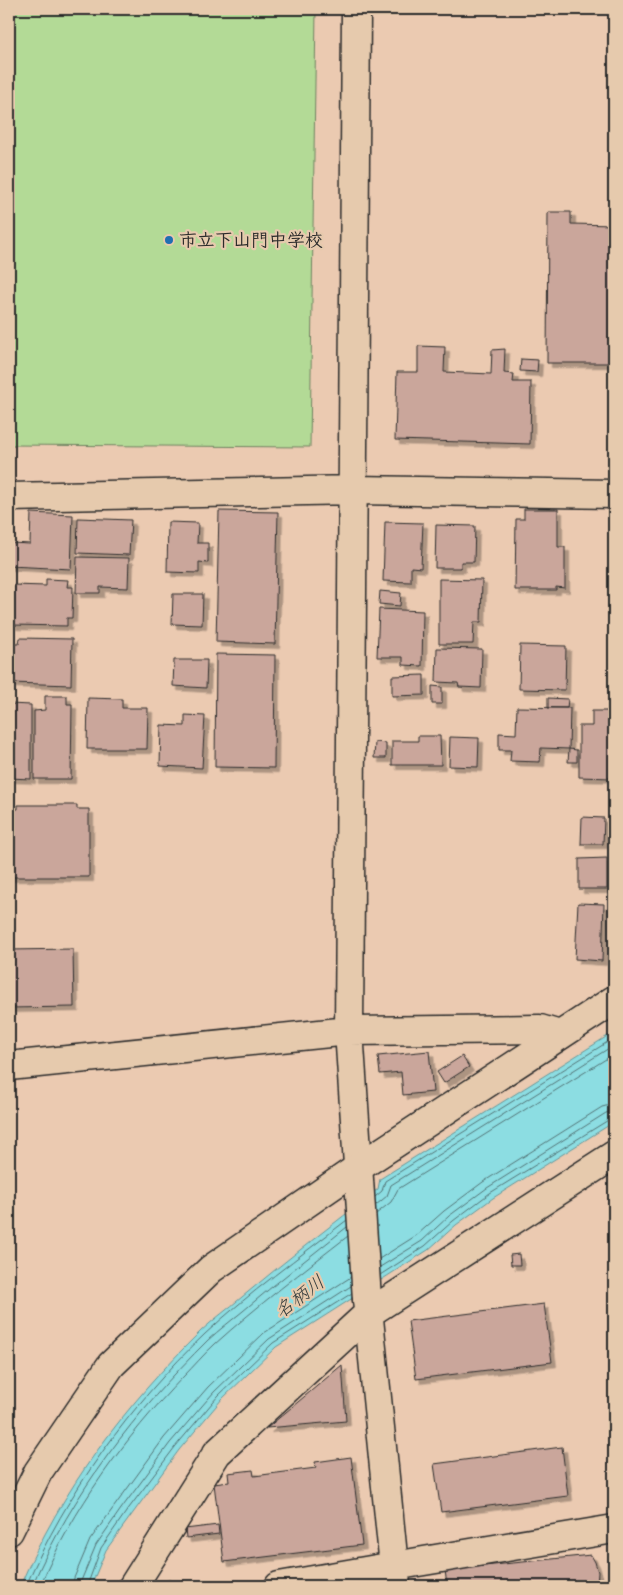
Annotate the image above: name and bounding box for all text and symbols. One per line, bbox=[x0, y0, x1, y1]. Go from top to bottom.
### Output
place label: 市立下山門中学校 bbox=[179, 230, 323, 255]
marker: 市立下山門中学校 bbox=[163, 234, 175, 246]
water label: 名柄川 bbox=[270, 1271, 332, 1327]

